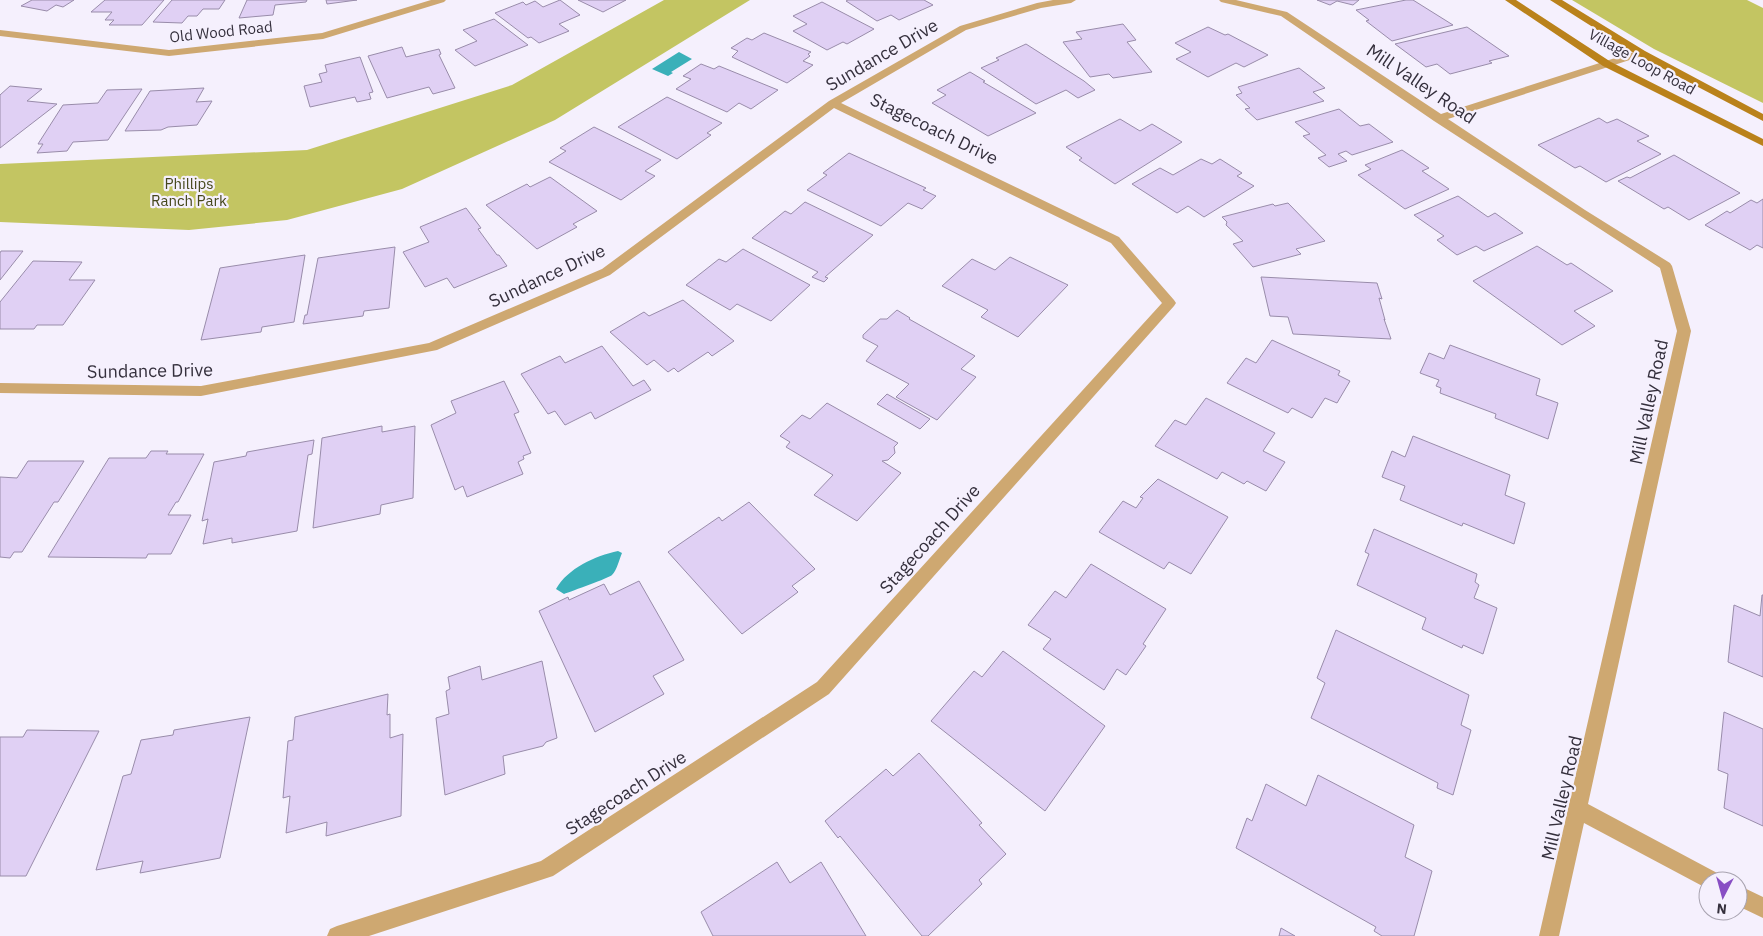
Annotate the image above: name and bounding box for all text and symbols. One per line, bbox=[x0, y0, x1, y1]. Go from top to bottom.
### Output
street label: Sundance Drive bbox=[821, 13, 942, 96]
street label: Old Wood Road bbox=[168, 17, 273, 46]
street label: Village Loop Road bbox=[1585, 24, 1699, 99]
street label: Mill Valley Road bbox=[1362, 38, 1480, 129]
street label: Stagecoach Drive bbox=[866, 88, 1002, 170]
park label: Phillips Ranch Park bbox=[151, 174, 227, 210]
street label: Sundance Drive bbox=[485, 238, 609, 313]
street label: Mill Valley Road bbox=[1624, 337, 1673, 467]
street label: Sundance Drive bbox=[87, 358, 213, 383]
street label: Stagecoach Drive bbox=[874, 479, 985, 598]
street label: Mill Valley Road bbox=[1536, 733, 1587, 862]
street label: Stagecoach Drive bbox=[561, 745, 691, 840]
north arrow bbox=[1698, 871, 1748, 921]
text: N bbox=[1716, 899, 1728, 918]

